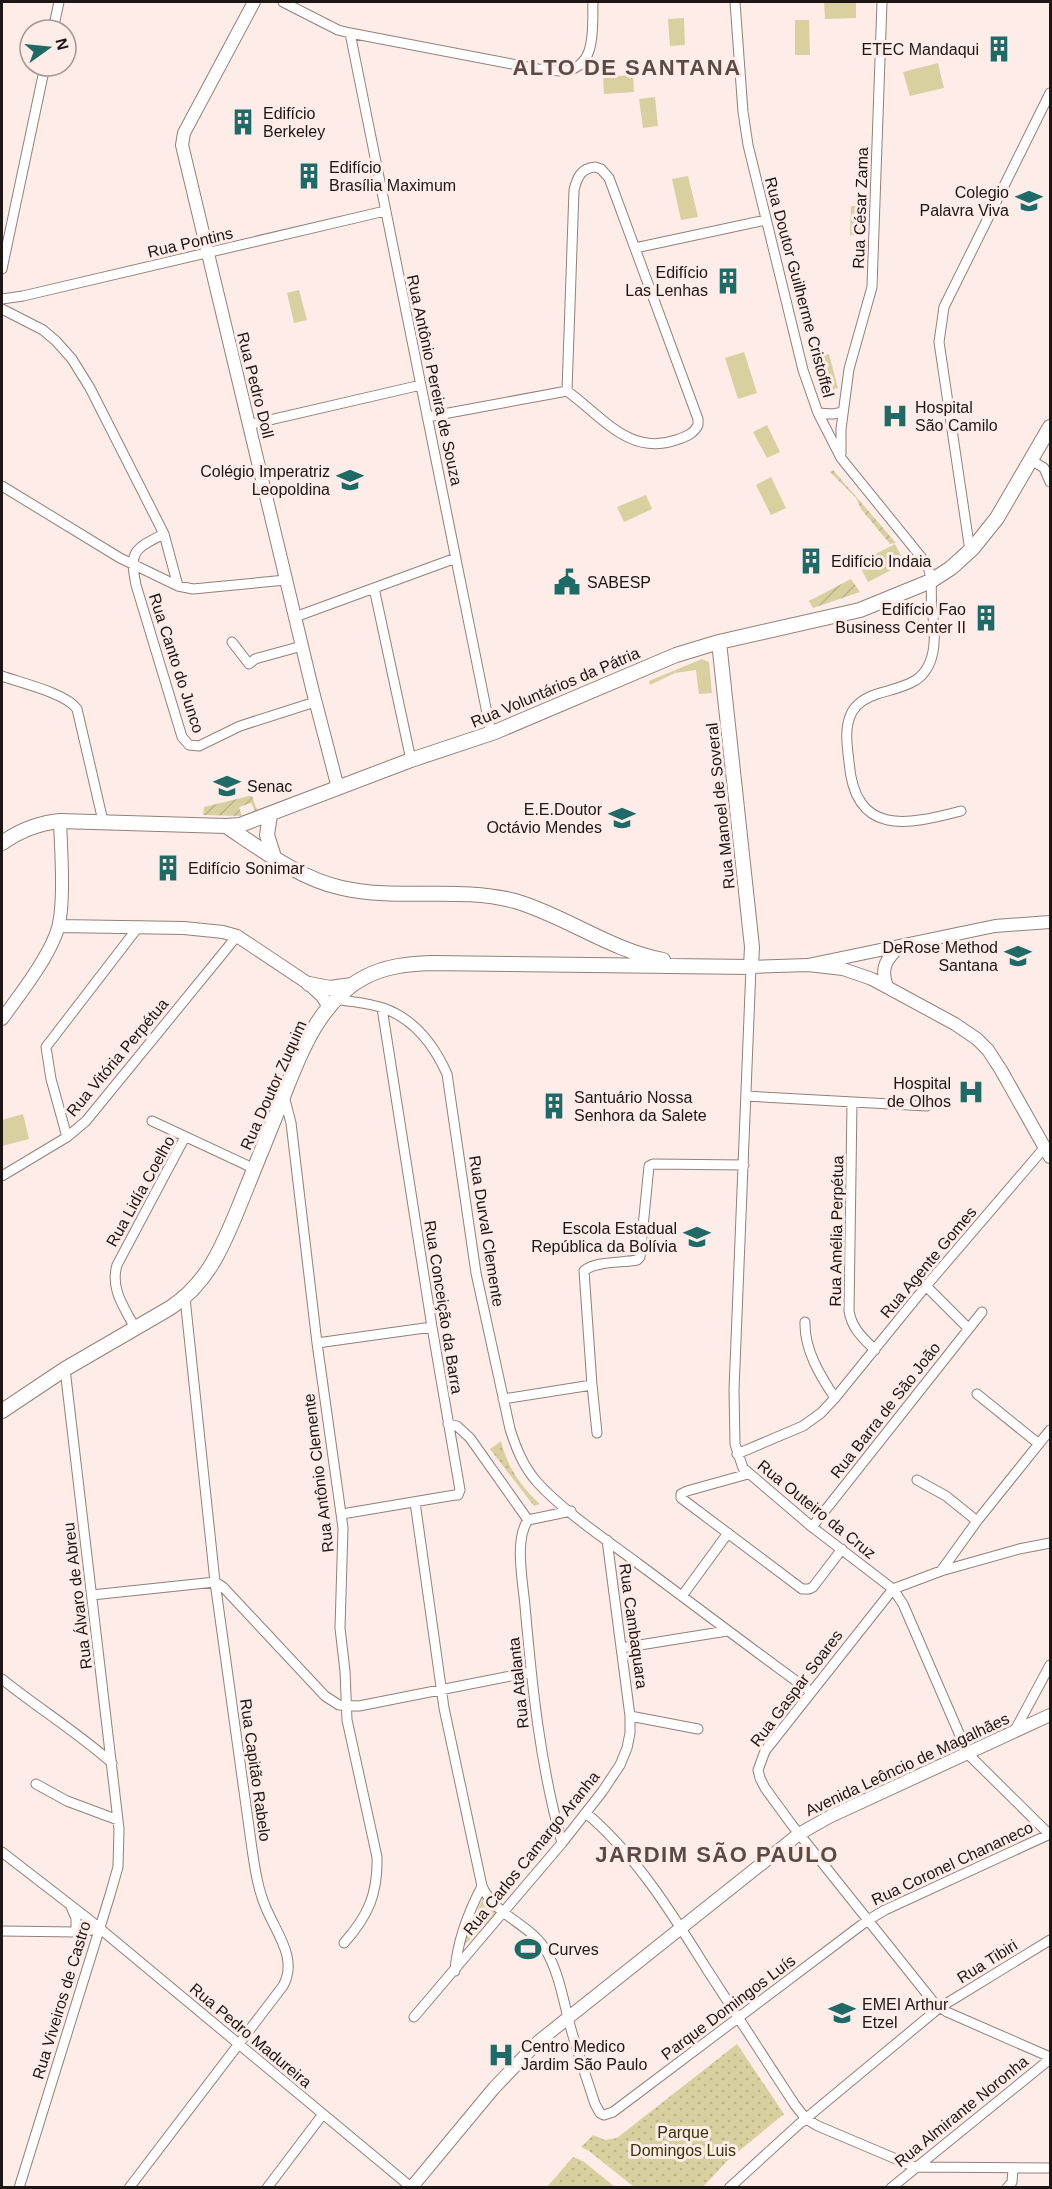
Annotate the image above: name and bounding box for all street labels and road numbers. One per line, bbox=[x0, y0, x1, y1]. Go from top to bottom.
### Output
street label: Rua César Zama bbox=[850, 147, 871, 269]
street label: Rua Doutor Guilherme Cristoffel bbox=[762, 175, 837, 399]
street label: Rua Pontins bbox=[146, 224, 234, 261]
street label: Rua Antônio Pereira de Souza bbox=[404, 273, 465, 487]
street label: Rua Pedro Doll bbox=[234, 330, 277, 440]
street label: Rua Canto do Junco bbox=[146, 591, 207, 735]
street label: Rua Voluntários da Pátria bbox=[468, 644, 642, 731]
street label: Rua Manoel de Soveral bbox=[703, 722, 738, 890]
street label: Rua Vitória Perpétua bbox=[63, 995, 172, 1120]
street label: Rua Doutor Zuquim bbox=[237, 1018, 310, 1152]
street label: Rua Lidía Coelho bbox=[103, 1133, 178, 1249]
street label: Rua Durval Clemente bbox=[466, 1154, 507, 1308]
street label: Rua Amélia Perpétua bbox=[827, 1155, 846, 1307]
street label: Rua Agente Gomes bbox=[877, 1203, 980, 1321]
street label: Rua Conceição da Barra bbox=[421, 1219, 466, 1395]
street label: Rua Barra de São João bbox=[827, 1339, 944, 1481]
street label: Rua Antônio Clemente bbox=[300, 1392, 337, 1553]
street label: Rua Outeiro da Cruz bbox=[754, 1457, 879, 1562]
street label: Rua Álvaro de Abreu bbox=[59, 1522, 95, 1670]
street label: Rua Cambaquara bbox=[616, 1562, 651, 1690]
street label: Rua Gaspar Soares bbox=[747, 1627, 846, 1750]
street label: Rua Atalanta bbox=[505, 1636, 532, 1729]
street label: Rua Capitão Rabelo bbox=[237, 1698, 274, 1843]
street label: Avenida Leôncio de Magalhães bbox=[803, 1710, 1012, 1819]
street label: Rua Carlos Camargo Aranha bbox=[460, 1768, 603, 1938]
street label: Rua Coronel Chananeco bbox=[869, 1818, 1036, 1908]
street label: Rua Viveiros de Castro bbox=[29, 1919, 94, 2081]
street label: Rua Tibiri bbox=[954, 1936, 1020, 1987]
street label: Parque Domingos Luís bbox=[658, 1952, 798, 2063]
street label: Rua Pedro Madureira bbox=[187, 1980, 315, 2091]
street label: Rua Almirante Noronha bbox=[891, 2052, 1031, 2170]

